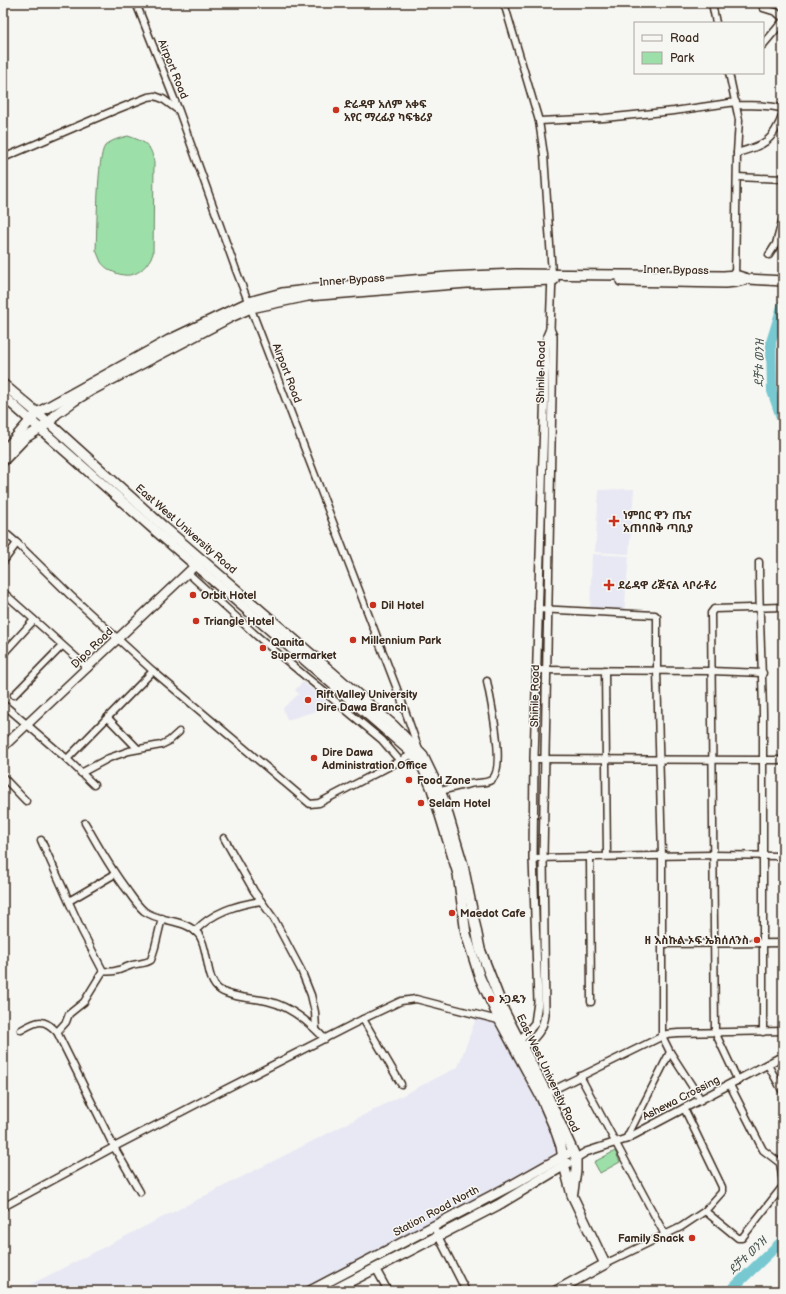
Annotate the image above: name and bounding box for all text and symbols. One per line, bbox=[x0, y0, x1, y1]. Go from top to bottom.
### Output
legend bbox=[634, 22, 764, 74]
text: Road bbox=[670, 31, 699, 46]
street label: Airport Road bbox=[155, 37, 191, 101]
text: Park bbox=[670, 51, 694, 66]
place label: ድሬዳዋ አለም አቀፍ አየር ማረፊያ ካፍቴሪያ bbox=[344, 98, 432, 124]
marker: ድሬዳዋ አለም አቀፍ አየር ማረፊያ ካፍቴሪያ bbox=[331, 105, 341, 115]
street label: Inner Bypass bbox=[643, 263, 709, 277]
street label: Inner Bypass bbox=[319, 271, 386, 289]
water label: ደቻቱ ወንዝ bbox=[752, 337, 768, 387]
street label: Airport Road bbox=[270, 341, 304, 405]
street label: Shinile Road bbox=[534, 341, 548, 403]
street label: East West University Road bbox=[133, 481, 239, 577]
place label: ነምበር ዋን ጤና አጠባበቅ ጣቢያ bbox=[623, 509, 693, 535]
marker: ነምበር ዋን ጤና አጠባበቅ ጣቢያ bbox=[608, 515, 620, 527]
marker: ደሬዳዋ ሪጅናል ላቦራቶሪ bbox=[603, 579, 615, 591]
place label: ደሬዳዋ ሪጅናል ላቦራቶሪ bbox=[618, 579, 717, 592]
place label: Orbit Hotel bbox=[201, 589, 256, 602]
marker: Orbit Hotel bbox=[188, 590, 198, 600]
place label: Dil Hotel bbox=[381, 599, 424, 612]
marker: Dil Hotel bbox=[368, 600, 378, 610]
place label: Triangle Hotel bbox=[204, 615, 275, 628]
marker: Triangle Hotel bbox=[191, 616, 201, 626]
street label: Dipo Road bbox=[68, 625, 116, 671]
place label: Millennium Park bbox=[361, 634, 442, 647]
marker: Millennium Park bbox=[348, 635, 358, 645]
place label: Qanita Supermarket bbox=[271, 636, 337, 662]
marker: Qanita Supermarket bbox=[258, 643, 268, 653]
street label: Shinile Road bbox=[528, 665, 542, 727]
place label: Rift Valley University Dire Dawa Branch bbox=[316, 688, 417, 714]
marker: Rift Valley University Dire Dawa Branch bbox=[303, 695, 313, 705]
place label: Dire Dawa Administration Office bbox=[321, 746, 427, 772]
marker: Dire Dawa Administration Office bbox=[309, 753, 319, 763]
place label: Food Zone bbox=[417, 774, 471, 787]
marker: Food Zone bbox=[404, 775, 414, 785]
place label: Selam Hotel bbox=[429, 797, 491, 810]
marker: Selam Hotel bbox=[416, 798, 426, 808]
place label: Maedot Cafe bbox=[460, 907, 526, 920]
marker: Maedot Cafe bbox=[447, 908, 457, 918]
place label: ዘ እስኩል ኦፍ ኤክሰለንስ bbox=[645, 934, 749, 947]
marker: ዘ እስኩል ኦፍ ኤክሰለንስ bbox=[752, 935, 762, 945]
place label: ኦጋዴን bbox=[499, 993, 527, 1006]
marker: ኦጋዴን bbox=[486, 994, 496, 1004]
street label: East West University Road bbox=[514, 1012, 582, 1134]
street label: Ashewa Crossing bbox=[640, 1073, 722, 1123]
street label: Station Road North bbox=[391, 1183, 481, 1239]
place label: Family Snack bbox=[618, 1232, 684, 1245]
marker: Family Snack bbox=[687, 1233, 697, 1243]
water label: ደቻቱ ወንዝ bbox=[726, 1233, 772, 1278]

